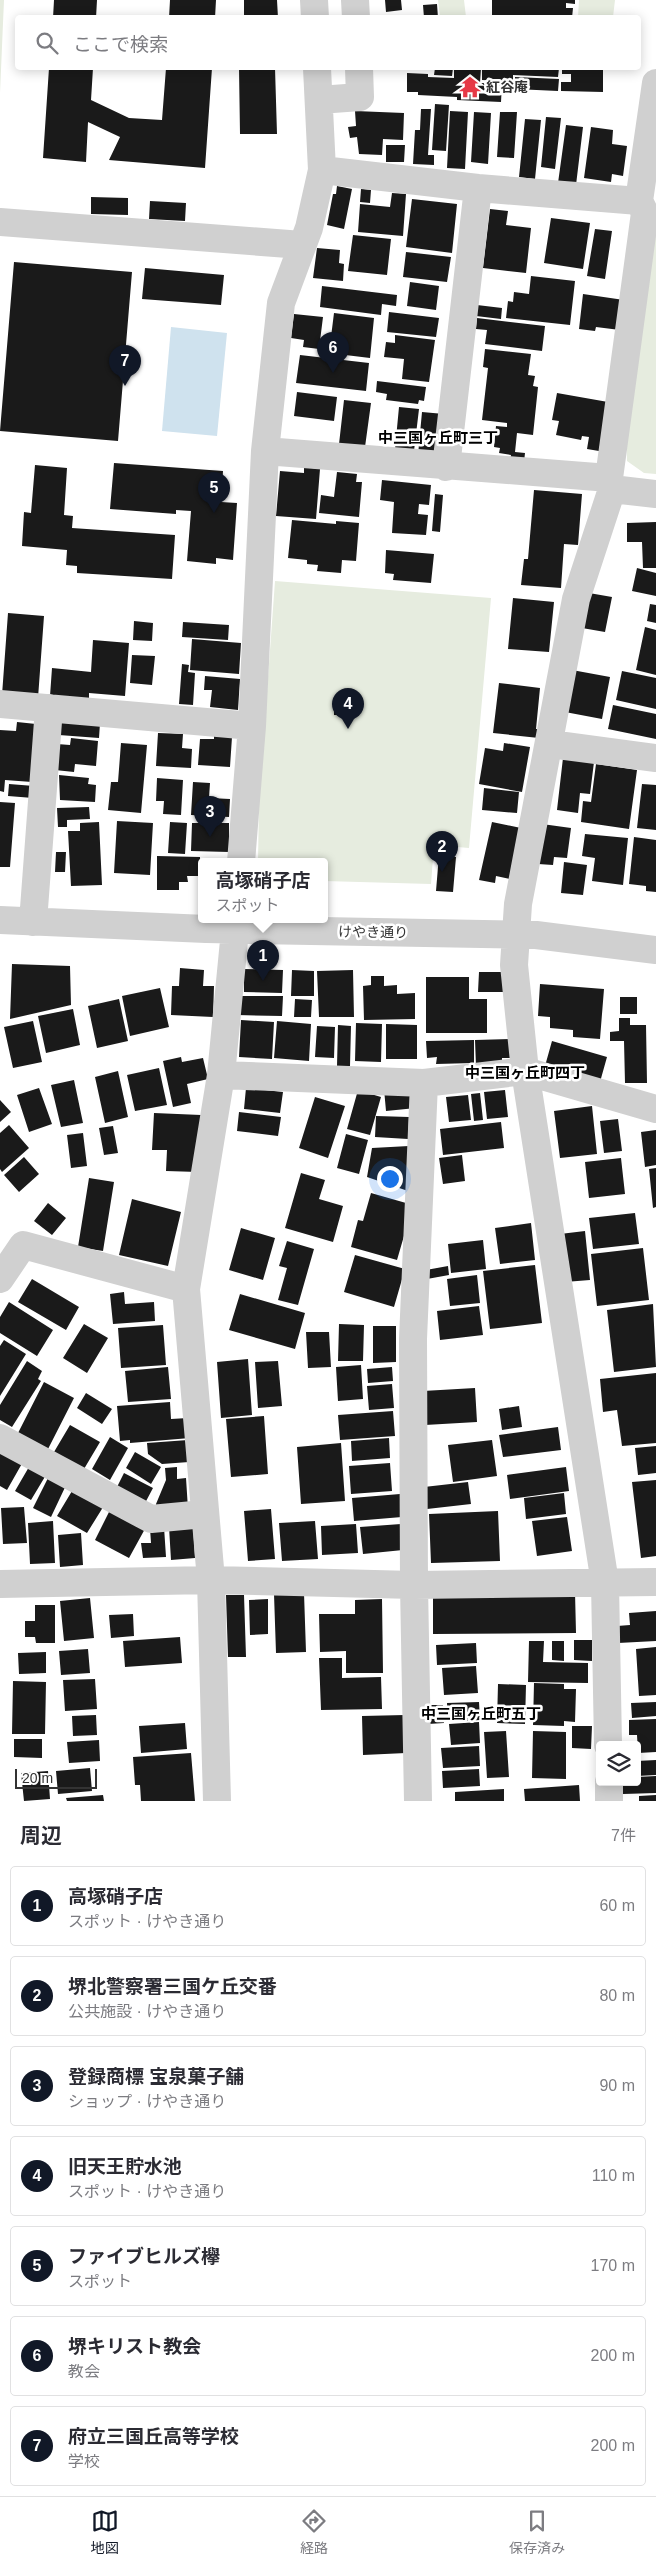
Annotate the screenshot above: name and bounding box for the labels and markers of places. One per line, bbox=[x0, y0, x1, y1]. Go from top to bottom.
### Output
temple icon: 紅谷庵 bbox=[457, 74, 483, 100]
place label: 紅谷庵 bbox=[486, 79, 528, 95]
pin: 6 bbox=[317, 332, 349, 373]
pin: 7 bbox=[109, 345, 141, 386]
pin: 5 bbox=[198, 472, 230, 513]
pin: 4 bbox=[332, 688, 364, 729]
pin: 3 bbox=[194, 796, 226, 837]
pin: 2 bbox=[426, 831, 458, 872]
pin: 1 bbox=[247, 940, 279, 981]

